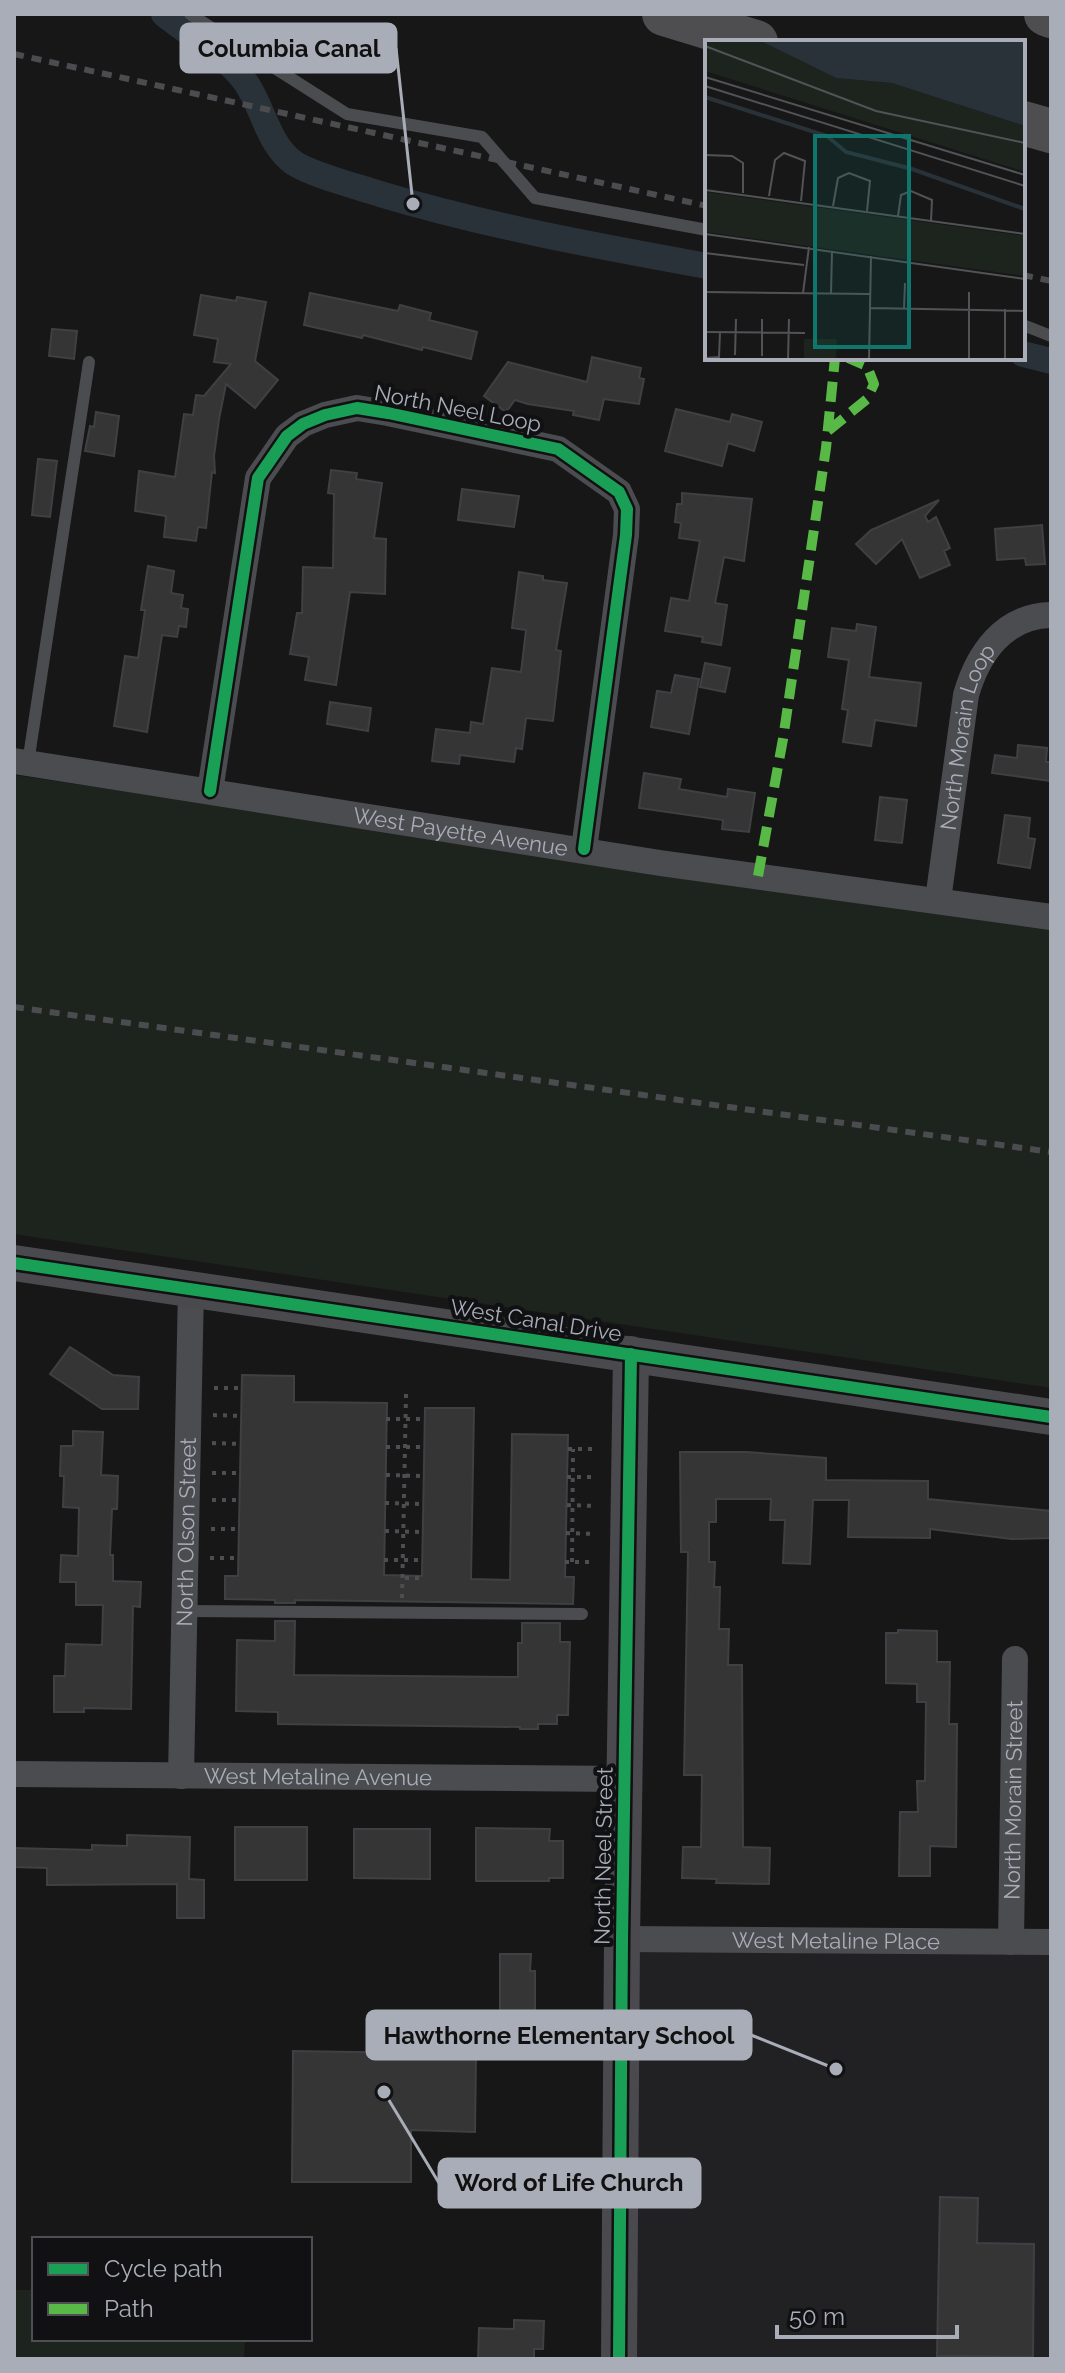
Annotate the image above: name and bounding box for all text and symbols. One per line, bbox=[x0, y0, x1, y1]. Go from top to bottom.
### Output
callout: Columbia Canal bbox=[181, 24, 396, 72]
text: Columbia Canal bbox=[198, 34, 381, 63]
inset map bbox=[705, 40, 1025, 360]
street label: North Neel Loop bbox=[372, 379, 544, 437]
street label: North Morain Loop bbox=[935, 639, 1000, 832]
street label: West Payette Avenue bbox=[351, 802, 570, 861]
street label: West Canal Drive bbox=[448, 1294, 624, 1346]
street label: North Olson Street bbox=[171, 1437, 201, 1627]
street label: North Morain Street bbox=[999, 1699, 1027, 1900]
street label: West Metaline Avenue bbox=[204, 1763, 432, 1790]
street label: North Neel Street bbox=[588, 1766, 618, 1945]
street label: West Metaline Place bbox=[732, 1927, 940, 1954]
callout: Hawthorne Elementary School bbox=[367, 2011, 751, 2059]
text: Hawthorne Elementary School bbox=[384, 2021, 735, 2050]
callout: Word of Life Church bbox=[439, 2159, 700, 2207]
text: Word of Life Church bbox=[454, 2168, 684, 2197]
legend bbox=[32, 2237, 312, 2341]
text: Cycle path bbox=[104, 2254, 223, 2283]
scale bar bbox=[777, 2289, 957, 2339]
text: Path bbox=[104, 2294, 154, 2323]
text: 50 m bbox=[789, 2302, 845, 2331]

